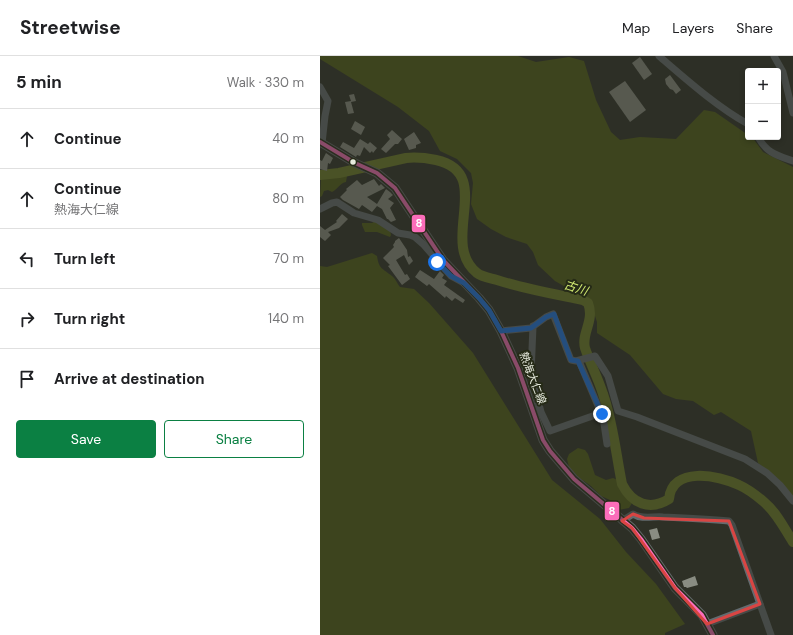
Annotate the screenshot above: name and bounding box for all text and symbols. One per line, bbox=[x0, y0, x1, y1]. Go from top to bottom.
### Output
text: Streetwise bbox=[20, 15, 121, 40]
text: Map bbox=[622, 19, 650, 37]
text: Layers bbox=[672, 19, 714, 37]
text: Share bbox=[736, 19, 773, 37]
map controls bbox=[745, 68, 781, 140]
button: + bbox=[745, 68, 781, 104]
text: 5 min bbox=[16, 71, 62, 93]
text: Walk · 330 m bbox=[227, 74, 304, 91]
button: − bbox=[745, 104, 781, 140]
icon: ahead bbox=[16, 128, 38, 150]
text: Continue bbox=[54, 129, 122, 149]
text: 40 m bbox=[272, 130, 304, 147]
unlabelled marker bbox=[348, 157, 358, 167]
text: Continue bbox=[54, 179, 122, 199]
icon: ahead bbox=[16, 188, 38, 210]
text: 80 m bbox=[272, 190, 304, 207]
text: 熱海大仁線 bbox=[54, 201, 119, 218]
line badge: 8 bbox=[411, 214, 426, 233]
text: 8 bbox=[416, 216, 423, 230]
icon: left bbox=[16, 248, 38, 270]
text: Turn left bbox=[54, 249, 115, 269]
text: 70 m bbox=[273, 250, 304, 267]
route start bbox=[428, 253, 446, 271]
water label: 古川 bbox=[562, 277, 592, 300]
icon: right bbox=[16, 308, 38, 330]
text: Turn right bbox=[54, 309, 125, 329]
text: 140 m bbox=[268, 310, 304, 327]
street label: 熱海大仁線 bbox=[517, 350, 549, 406]
icon: arrive bbox=[16, 368, 38, 390]
text: Arrive at destination bbox=[54, 369, 205, 389]
route end bbox=[593, 405, 611, 423]
button: Save bbox=[16, 420, 156, 458]
button: Share bbox=[164, 420, 304, 458]
line badge: 8 bbox=[604, 501, 620, 521]
text: 8 bbox=[609, 504, 616, 518]

